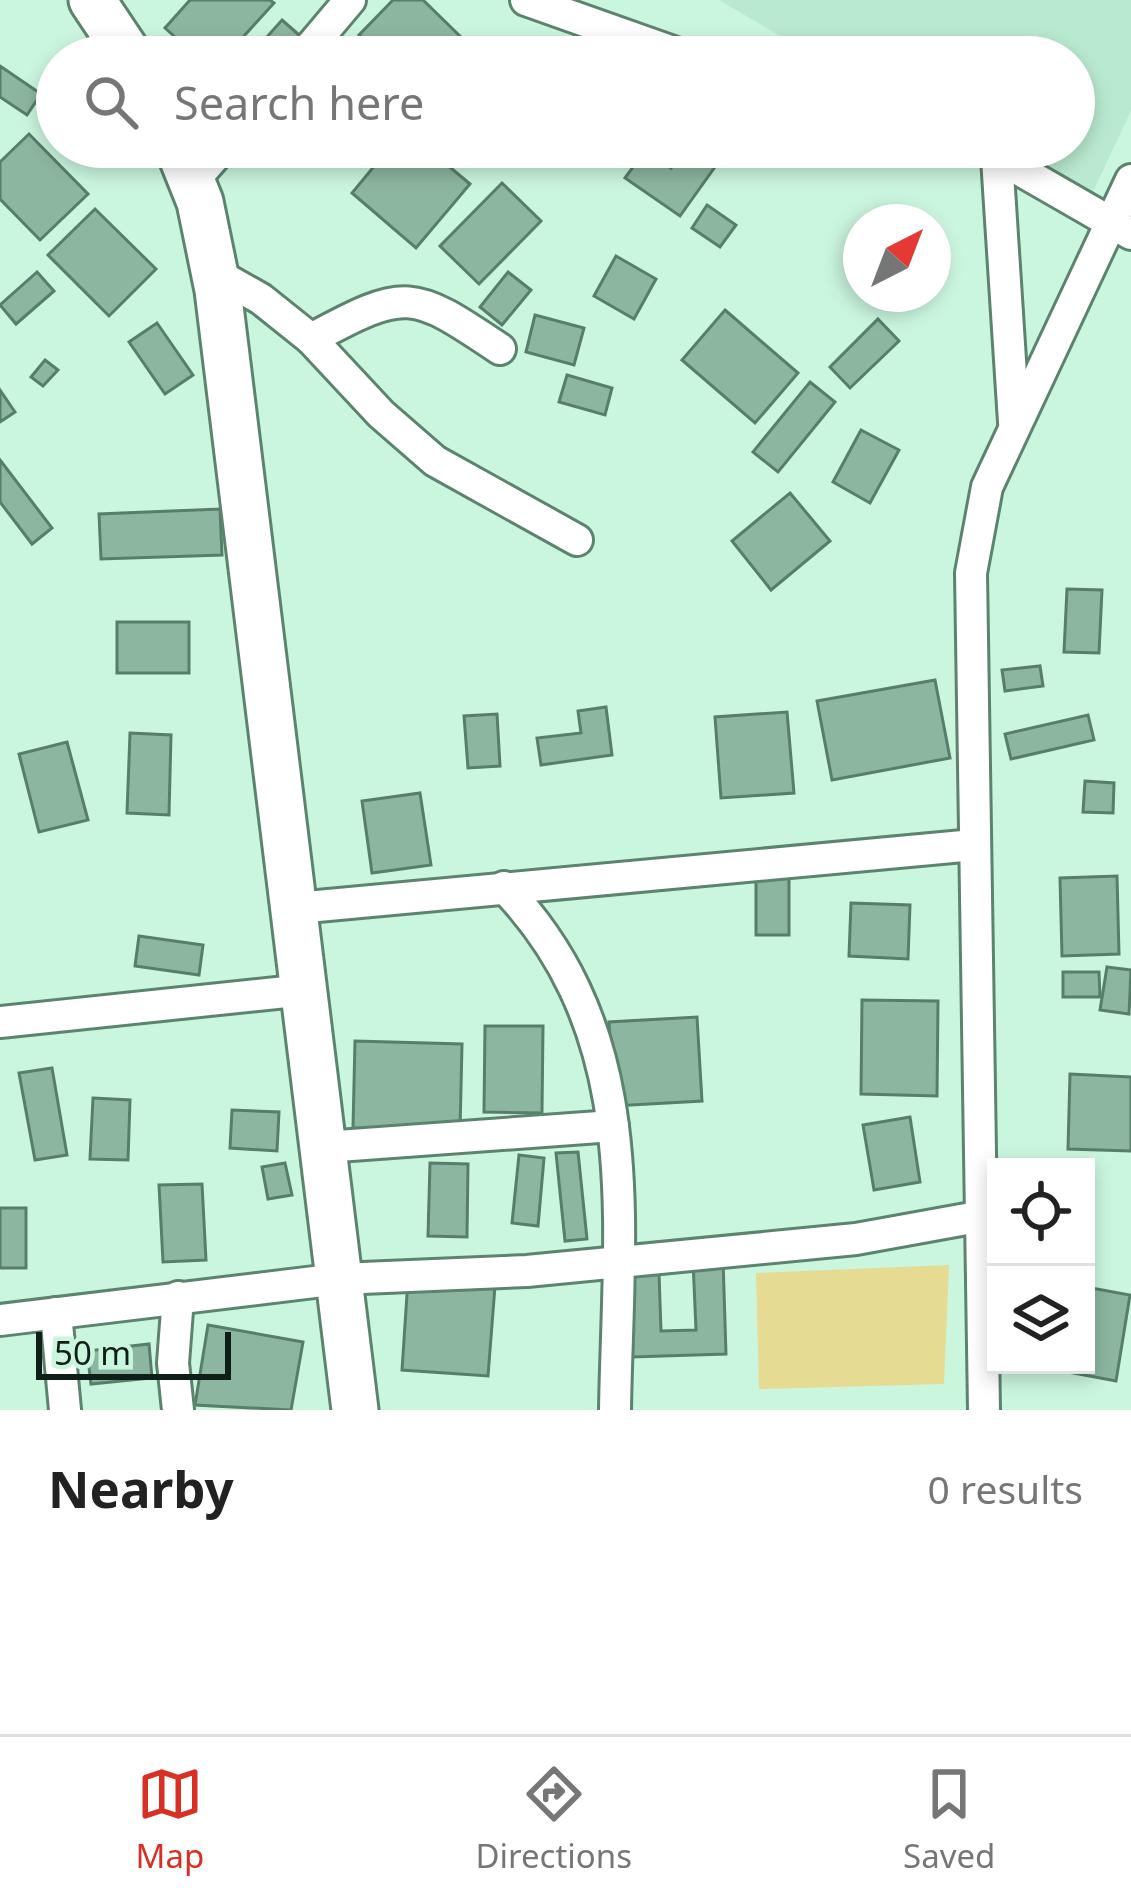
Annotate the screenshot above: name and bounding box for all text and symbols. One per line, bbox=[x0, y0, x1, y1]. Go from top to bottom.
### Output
search box bbox=[36, 36, 1095, 168]
icon: search bbox=[78, 69, 144, 135]
text: Search here bbox=[174, 72, 424, 133]
north arrow bbox=[843, 204, 951, 312]
map controls bbox=[987, 1158, 1095, 1374]
button: locate bbox=[987, 1158, 1095, 1266]
button: layers bbox=[987, 1266, 1095, 1374]
scale bar bbox=[36, 1326, 231, 1379]
text: 50 m bbox=[54, 1330, 131, 1375]
text: Nearby bbox=[48, 1453, 234, 1523]
text: 0 results bbox=[928, 1462, 1083, 1515]
tab: Map bbox=[136, 1761, 204, 1878]
tab: Directions bbox=[475, 1761, 632, 1878]
tab: Saved bbox=[903, 1761, 995, 1878]

